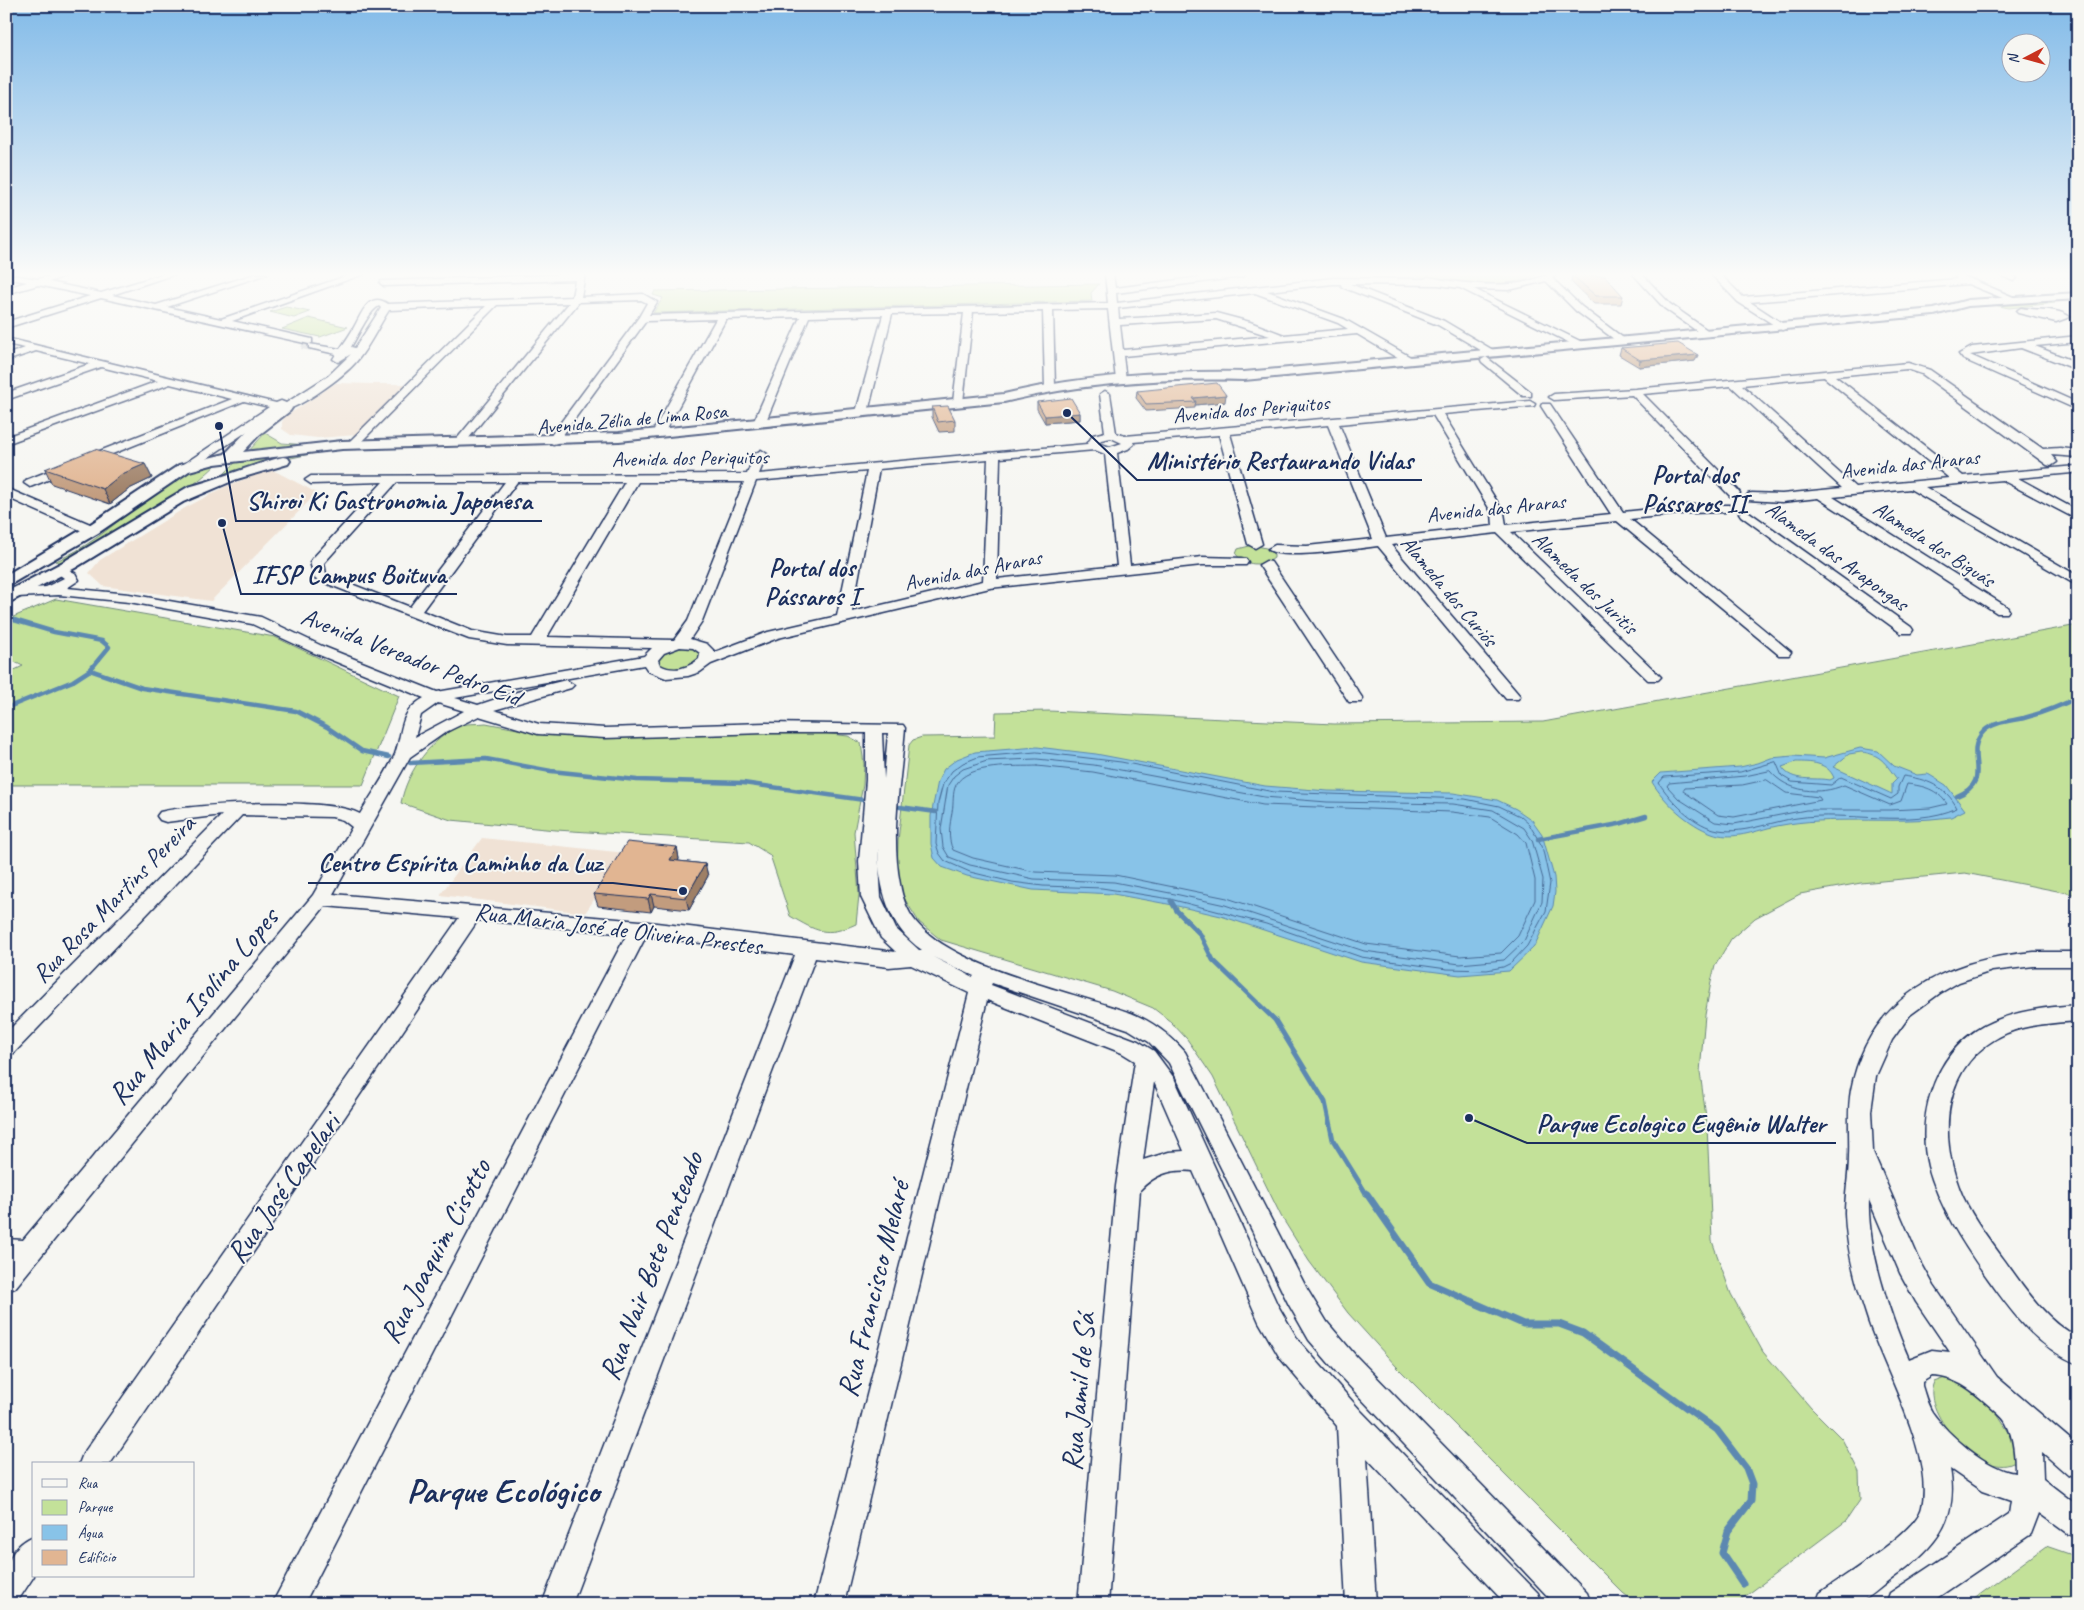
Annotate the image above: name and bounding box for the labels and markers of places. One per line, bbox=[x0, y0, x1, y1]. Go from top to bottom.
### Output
callout: Ministério Restaurando Vidas bbox=[1137, 439, 1422, 480]
callout: Shiroi Ki Gastronomia Japonesa bbox=[236, 480, 542, 521]
callout: IFSP Campus Boituva bbox=[241, 553, 457, 594]
callout: Centro Espírita Caminho da Luz bbox=[308, 842, 613, 883]
callout: Parque Ecologico Eugênio Walter bbox=[1527, 1102, 1836, 1143]

